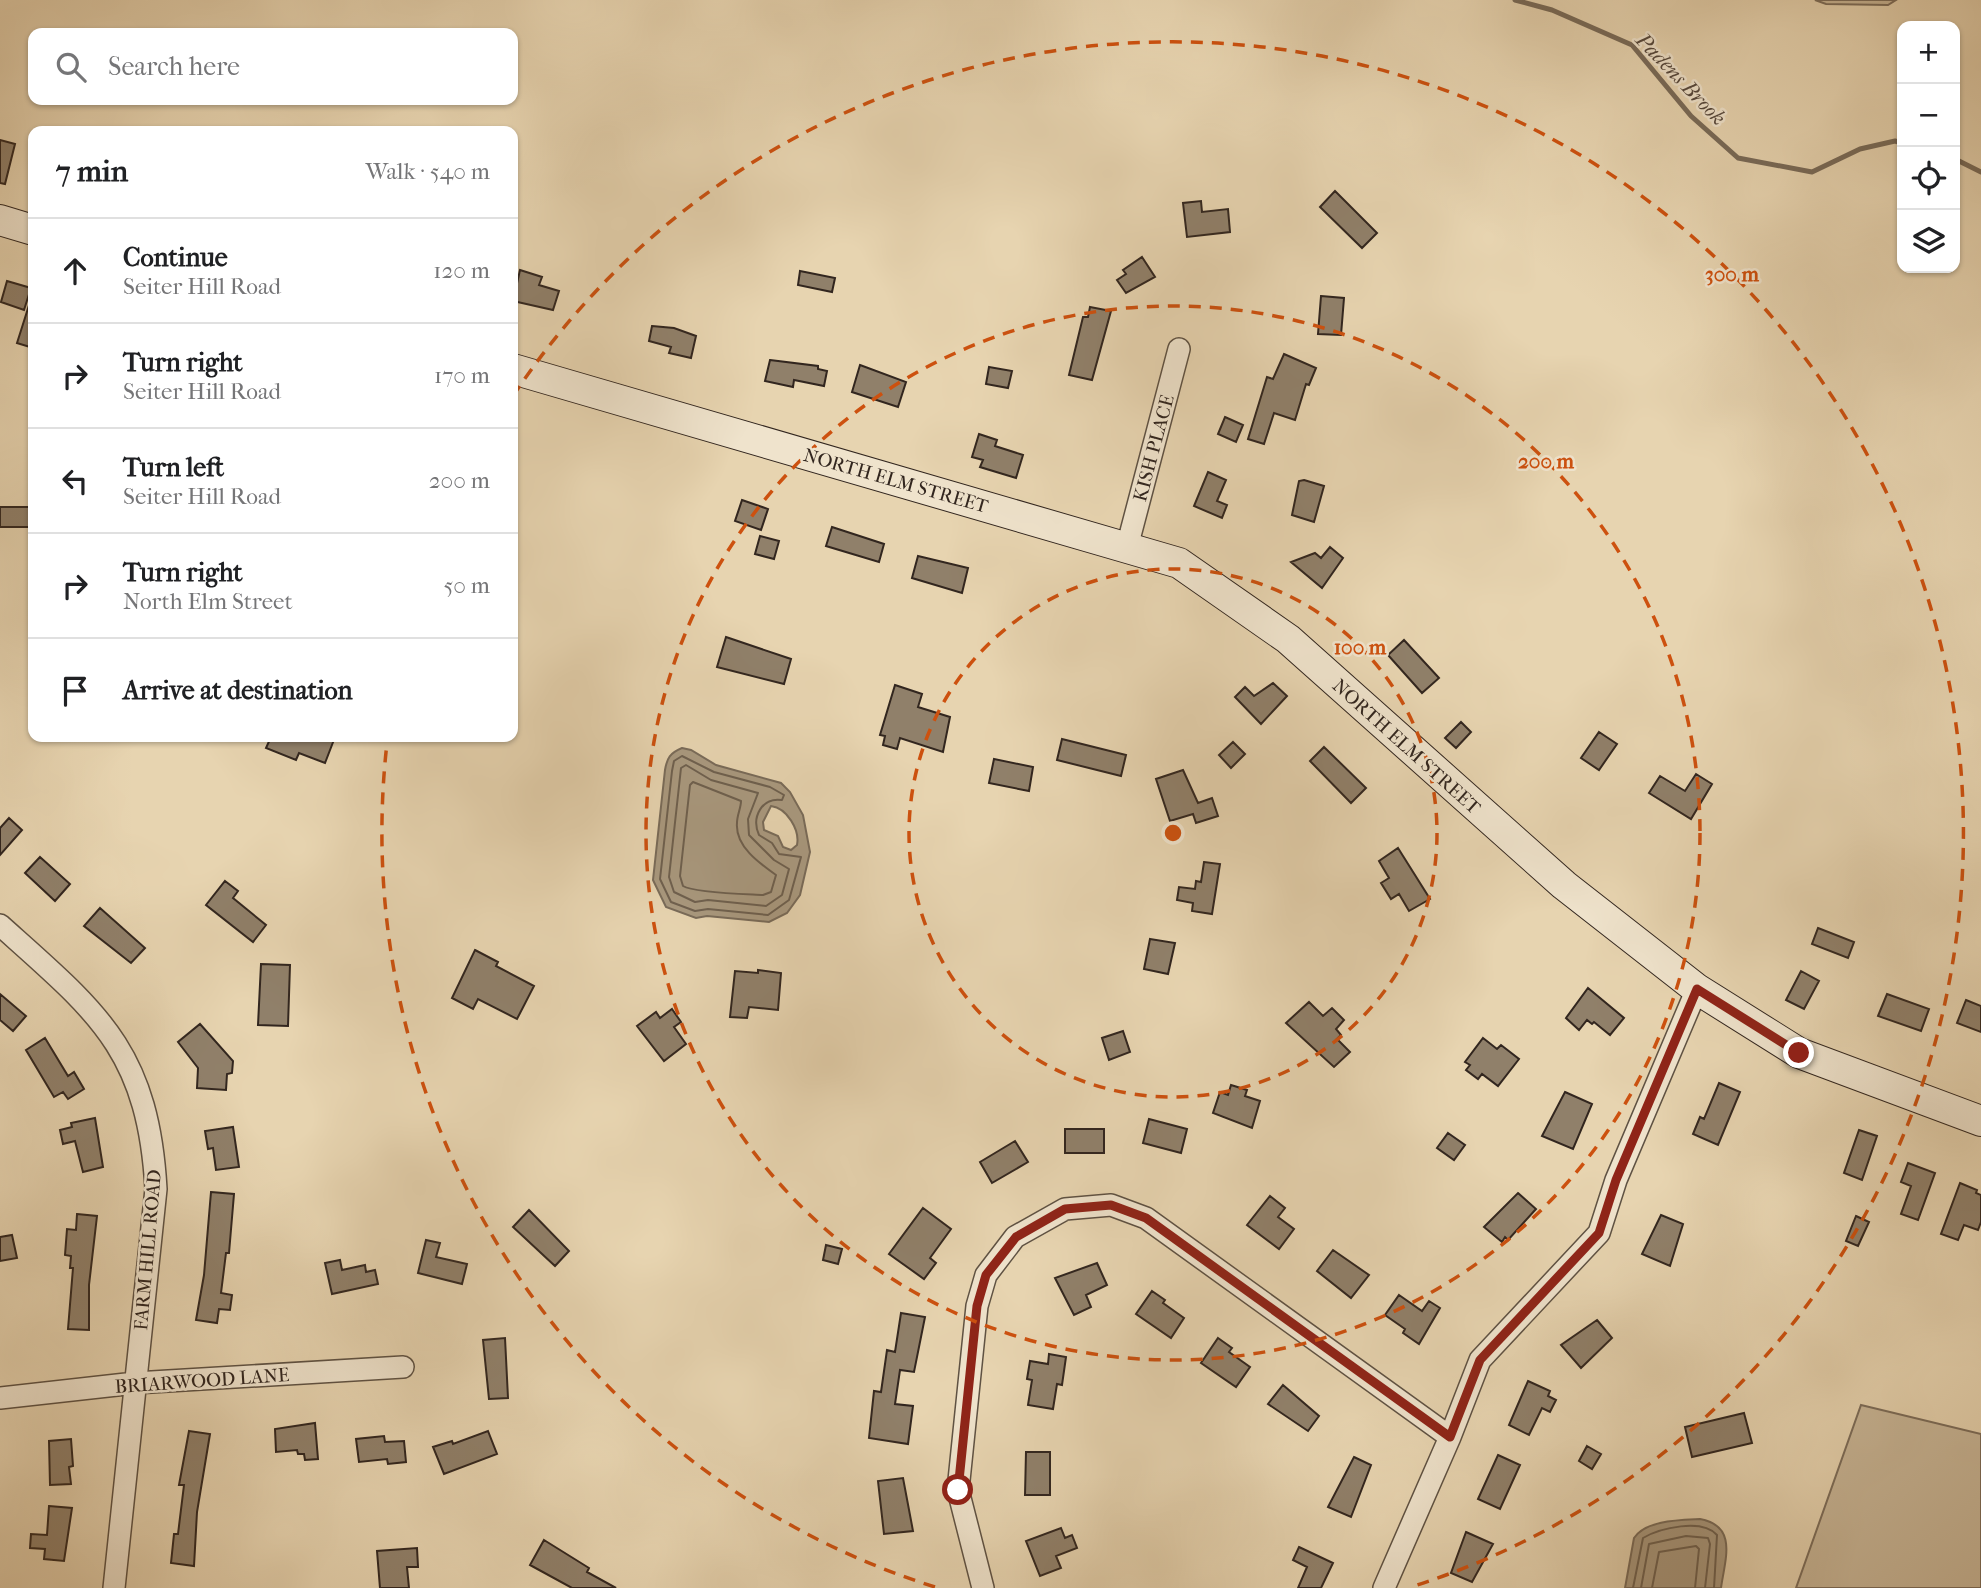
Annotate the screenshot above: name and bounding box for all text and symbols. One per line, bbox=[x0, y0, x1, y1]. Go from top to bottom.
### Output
map controls bbox=[1897, 21, 1960, 273]
button: + bbox=[1897, 21, 1960, 84]
water label: Padens Brook bbox=[1631, 27, 1731, 130]
search box bbox=[28, 28, 518, 105]
icon: search bbox=[52, 48, 90, 86]
text: Search here bbox=[108, 51, 240, 82]
button: − bbox=[1897, 84, 1960, 147]
button: locate bbox=[1897, 147, 1960, 210]
text: 7 min bbox=[56, 154, 128, 189]
text: Walk · 540 m bbox=[365, 158, 490, 185]
button: layers bbox=[1897, 210, 1960, 273]
text: Continue bbox=[123, 242, 228, 273]
icon: ahead bbox=[56, 252, 94, 290]
text: 120 m bbox=[433, 257, 490, 284]
text: 300 m bbox=[1705, 262, 1759, 286]
text: Seiter Hill Road bbox=[123, 273, 281, 300]
text: Turn right bbox=[123, 347, 243, 378]
icon: right bbox=[56, 357, 94, 395]
text: 170 m bbox=[434, 362, 490, 389]
text: Seiter Hill Road bbox=[123, 378, 281, 405]
street label: KISH PLACE bbox=[1129, 392, 1179, 504]
street label: NORTH ELM STREET bbox=[801, 444, 991, 518]
text: 200 m bbox=[1518, 449, 1575, 473]
text: Turn left bbox=[123, 452, 224, 483]
icon: left bbox=[56, 462, 94, 500]
text: 200 m bbox=[429, 467, 490, 494]
text: Seiter Hill Road bbox=[123, 483, 281, 510]
text: Turn right bbox=[123, 557, 243, 588]
icon: right bbox=[56, 567, 94, 605]
text: 50 m bbox=[443, 572, 490, 599]
text: North Elm Street bbox=[123, 588, 293, 615]
text: 100 m bbox=[1334, 635, 1387, 659]
icon: arrive bbox=[56, 672, 94, 710]
text: Arrive at destination bbox=[123, 675, 353, 706]
street label: NORTH ELM STREET bbox=[1328, 675, 1485, 819]
centre of rings bbox=[1161, 821, 1185, 845]
route end bbox=[1783, 1037, 1814, 1068]
street label: FARM HILL ROAD bbox=[130, 1169, 166, 1332]
street label: BRIARWOOD LANE bbox=[114, 1364, 291, 1398]
route start bbox=[942, 1474, 973, 1505]

